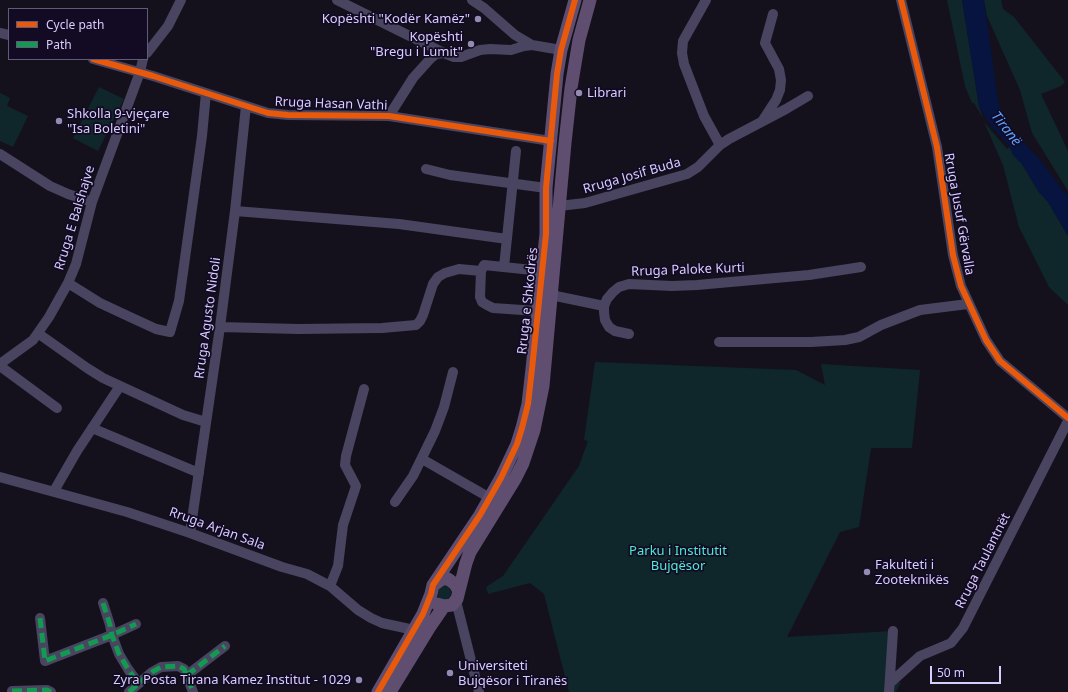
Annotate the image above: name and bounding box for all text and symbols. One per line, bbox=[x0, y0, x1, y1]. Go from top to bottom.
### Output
legend bbox=[8, 8, 148, 60]
place label: Kopështi "Kodër Kamëz" bbox=[322, 11, 470, 27]
marker: Kopështi "Kodër Kamëz" bbox=[473, 14, 483, 24]
text: Cycle path bbox=[46, 16, 104, 33]
place label: Kopështi "Bregu i Lumit" bbox=[370, 29, 463, 60]
text: Path bbox=[46, 36, 72, 53]
marker: Kopështi "Bregu i Lumit" bbox=[466, 39, 476, 49]
place label: Librari bbox=[587, 85, 626, 101]
marker: Librari bbox=[574, 88, 584, 98]
street label: Rruga Hasan Vathi bbox=[274, 94, 388, 114]
place label: Shkolla 9-vjeçare "Isa Boletini" bbox=[67, 106, 169, 137]
water label: Tiranë bbox=[987, 108, 1025, 150]
marker: Shkolla 9-vjeçare "Isa Boletini" bbox=[54, 116, 64, 126]
street label: Rruga Jusuf Gërvalla bbox=[941, 152, 977, 276]
street label: Rruga Josif Buda bbox=[581, 155, 683, 197]
street label: Rruga E Balshajve bbox=[52, 164, 98, 272]
street label: Rruga e Shkodrës bbox=[515, 247, 541, 355]
street label: Rruga Agusto Nidoli bbox=[192, 256, 224, 380]
street label: Rruga Paloke Kurti bbox=[631, 260, 745, 280]
street label: Rruga Arjan Sala bbox=[167, 504, 267, 554]
street label: Rruga Taulantnët bbox=[952, 511, 1014, 611]
park label: Parku i Institutit Bujqësor bbox=[629, 543, 727, 574]
place label: Fakulteti i Zooteknikës bbox=[875, 557, 949, 588]
marker: Fakulteti i Zooteknikës bbox=[862, 567, 872, 577]
place label: Universiteti Bujqësor i Tiranës bbox=[458, 658, 567, 689]
scale bar bbox=[932, 658, 1003, 684]
text: 50 m bbox=[937, 664, 965, 681]
marker: Universiteti Bujqësor i Tiranës bbox=[445, 668, 455, 678]
place label: Zyra Posta Tirana Kamez Institut - 1029 bbox=[113, 672, 351, 688]
marker: Zyra Posta Tirana Kamez Institut - 1029 bbox=[354, 675, 364, 685]

